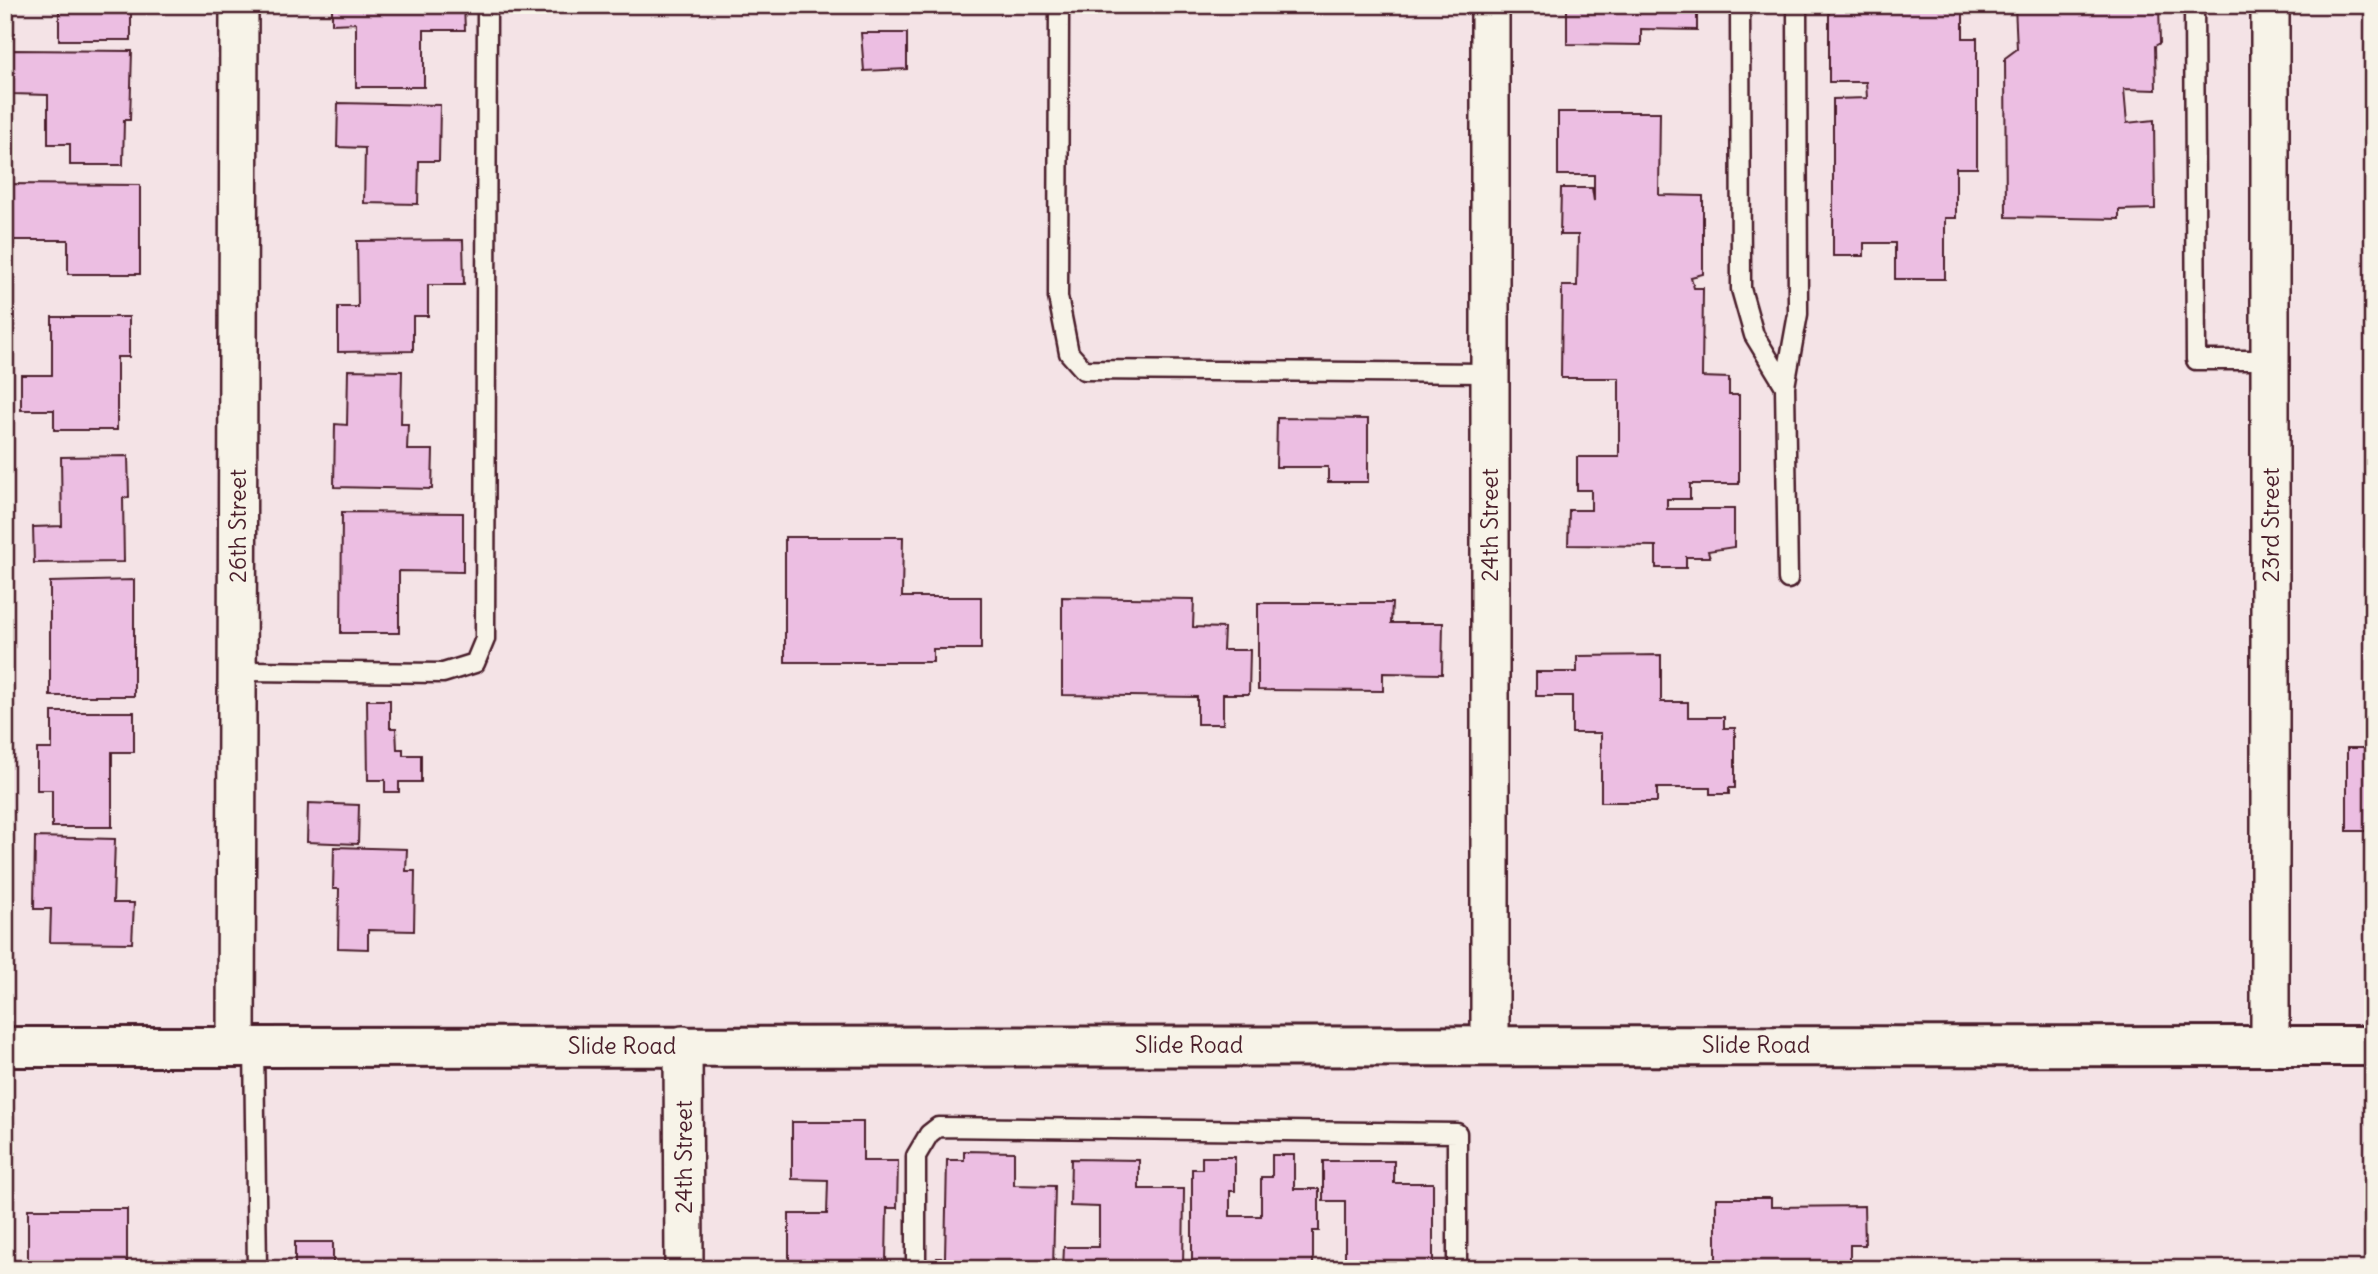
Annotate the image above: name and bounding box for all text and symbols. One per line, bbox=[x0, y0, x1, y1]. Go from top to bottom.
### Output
street label: 23rd Street bbox=[2256, 467, 2285, 583]
street label: 24th Street bbox=[1475, 468, 1504, 582]
street label: 26th Street bbox=[223, 469, 252, 583]
street label: Slide Road bbox=[1135, 1030, 1243, 1059]
street label: Slide Road bbox=[1702, 1030, 1810, 1059]
street label: Slide Road bbox=[568, 1031, 676, 1060]
street label: 24th Street bbox=[669, 1100, 698, 1214]

